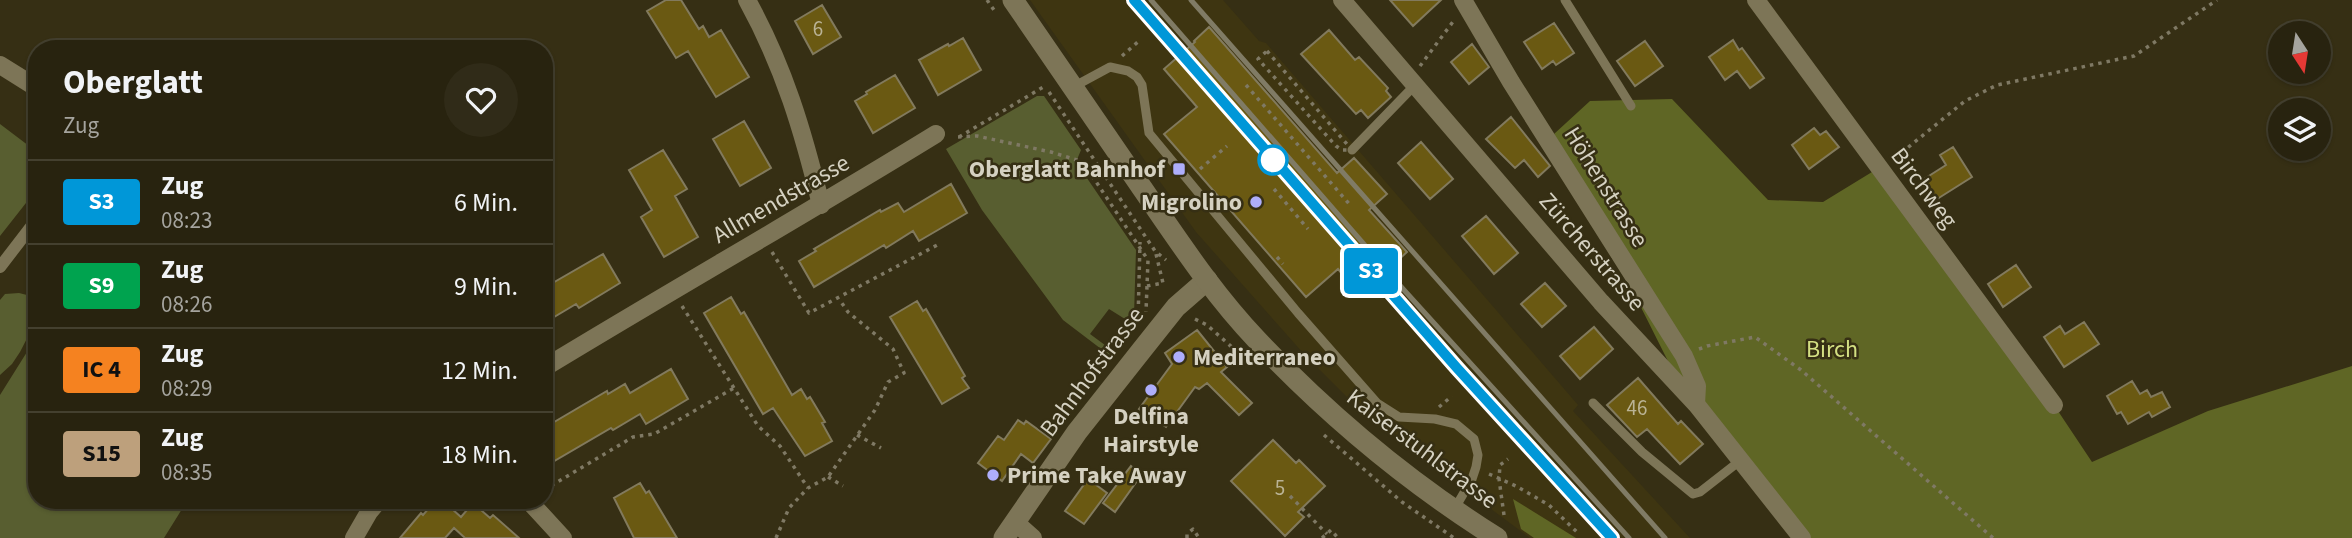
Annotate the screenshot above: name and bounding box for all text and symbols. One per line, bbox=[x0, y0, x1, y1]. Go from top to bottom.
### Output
house number: 6 bbox=[813, 14, 823, 44]
north arrow bbox=[2268, 21, 2331, 84]
map controls bbox=[2268, 21, 2331, 161]
text: Oberglatt bbox=[63, 59, 203, 106]
button: heart bbox=[444, 63, 518, 137]
button: layers bbox=[2268, 98, 2331, 161]
text: Zug bbox=[63, 109, 99, 142]
street label: Höhenstrasse bbox=[1555, 120, 1657, 254]
street label: Birchweg bbox=[1882, 140, 1966, 236]
unlabelled marker bbox=[1258, 145, 1288, 175]
street label: Allmendstrasse bbox=[706, 146, 856, 252]
place label: Oberglatt Bahnhof bbox=[969, 152, 1166, 187]
marker: Oberglatt Bahnhof bbox=[1171, 161, 1187, 177]
text: Zug bbox=[161, 167, 203, 204]
text: S3 bbox=[88, 184, 115, 219]
text: 6 Min. bbox=[454, 184, 518, 221]
place label: Migrolino bbox=[1141, 185, 1242, 220]
street label: Zürcherstrasse bbox=[1530, 185, 1654, 319]
marker: Migrolino bbox=[1248, 194, 1264, 210]
text: 08:23 bbox=[161, 204, 212, 237]
line badge: S3 bbox=[1340, 248, 1402, 294]
text: Zug bbox=[161, 251, 203, 288]
text: S3 bbox=[1358, 253, 1384, 288]
text: S9 bbox=[88, 268, 115, 303]
text: 9 Min. bbox=[454, 268, 518, 305]
text: 08:26 bbox=[161, 288, 212, 321]
street label: Bahnhofstrasse bbox=[1031, 300, 1153, 444]
park label: Birch bbox=[1806, 332, 1858, 367]
text: Zug bbox=[161, 335, 203, 372]
place label: Mediterraneo bbox=[1193, 340, 1336, 375]
marker: Mediterraneo bbox=[1171, 349, 1187, 365]
text: IC 4 bbox=[82, 352, 121, 387]
text: 12 Min. bbox=[441, 352, 518, 389]
text: 08:29 bbox=[161, 372, 212, 405]
street label: Kaiserstuhlstrasse bbox=[1339, 380, 1505, 518]
marker: Delfina Hairstyle bbox=[1143, 382, 1159, 398]
house number: 46 bbox=[1627, 393, 1647, 423]
place label: Delfina Hairstyle bbox=[1103, 399, 1199, 462]
text: Zug bbox=[161, 419, 203, 456]
text: S15 bbox=[82, 436, 121, 471]
text: 18 Min. bbox=[441, 436, 518, 473]
text: 08:35 bbox=[161, 456, 212, 489]
place label: Prime Take Away bbox=[1007, 458, 1187, 493]
marker: Prime Take Away bbox=[985, 467, 1001, 483]
house number: 5 bbox=[1275, 473, 1285, 503]

